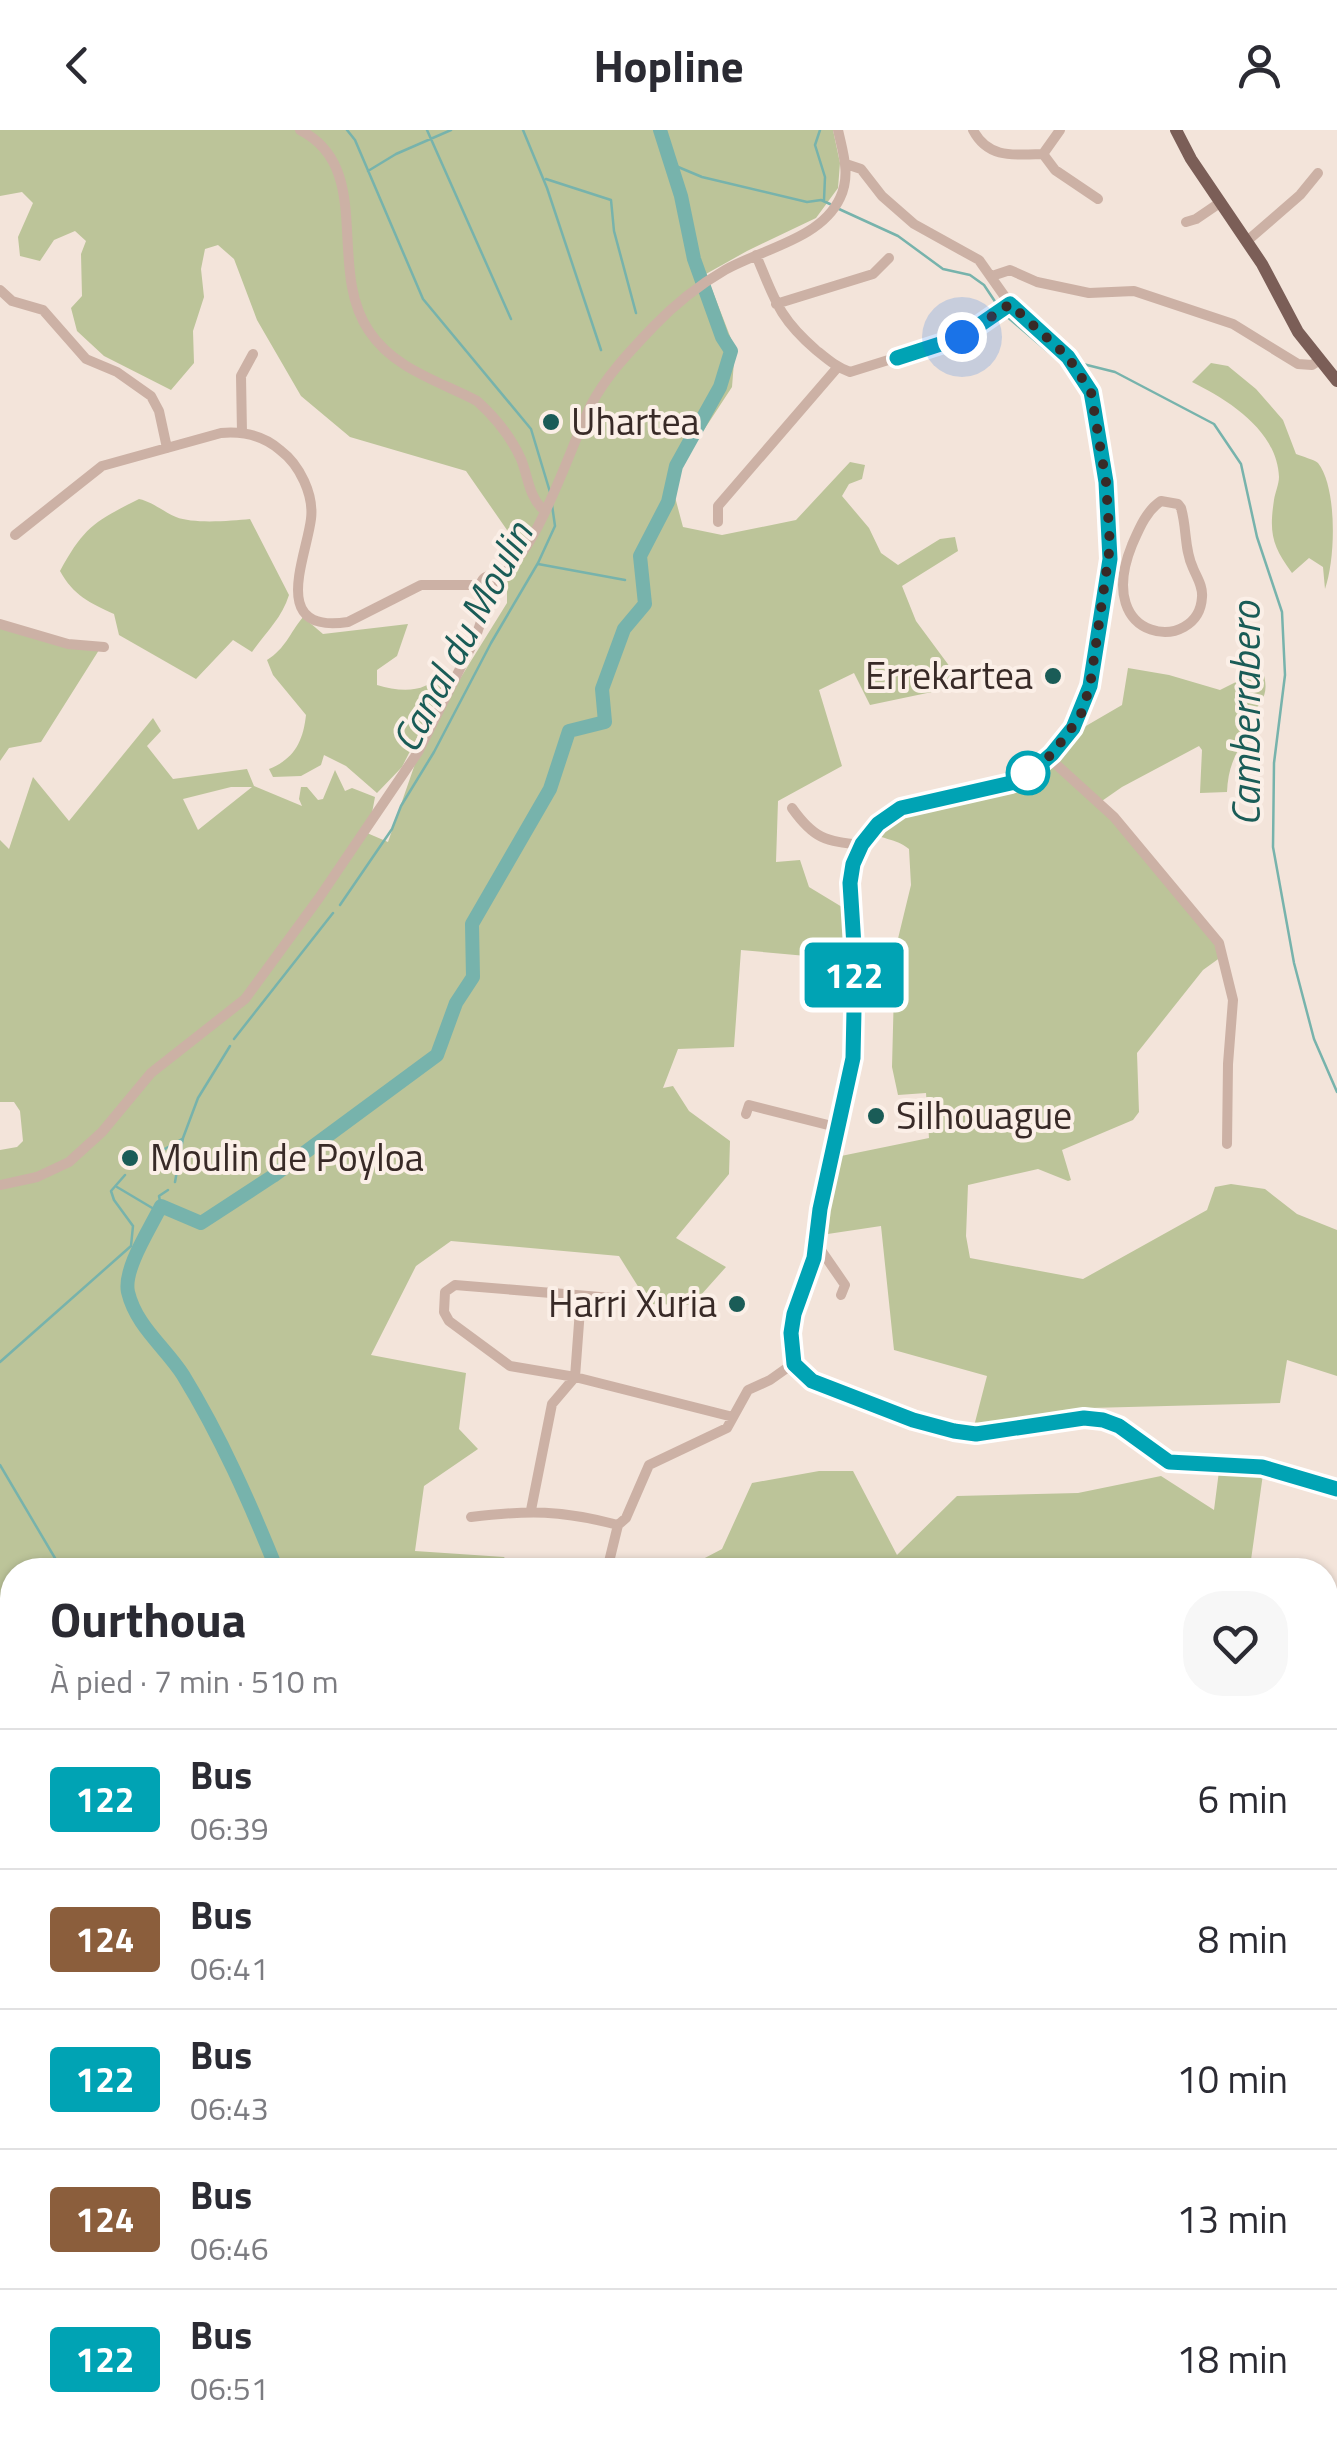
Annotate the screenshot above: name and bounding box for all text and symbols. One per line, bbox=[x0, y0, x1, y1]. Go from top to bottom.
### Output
text: Hopline bbox=[593, 31, 744, 99]
icon: back bbox=[50, 38, 105, 93]
icon: person bbox=[1232, 38, 1287, 93]
your location bbox=[937, 312, 987, 362]
place label: Uhartea bbox=[571, 392, 700, 450]
marker: Uhartea bbox=[540, 411, 562, 433]
water label: Canal du Moulin bbox=[375, 510, 548, 763]
water label: Camberrabero bbox=[1215, 601, 1276, 826]
place label: Errekartea bbox=[865, 646, 1033, 704]
marker: Errekartea bbox=[1042, 665, 1064, 687]
unlabelled marker bbox=[1007, 752, 1049, 794]
line badge: 122 bbox=[796, 942, 912, 1008]
text: 122 bbox=[825, 948, 883, 1002]
place label: Silhouague bbox=[896, 1086, 1072, 1144]
marker: Silhouague bbox=[865, 1105, 887, 1127]
place label: Moulin de Poyloa bbox=[150, 1128, 424, 1186]
marker: Moulin de Poyloa bbox=[119, 1147, 141, 1169]
place label: Harri Xuria bbox=[548, 1274, 717, 1332]
marker: Harri Xuria bbox=[726, 1293, 748, 1315]
text: Ourthoua bbox=[50, 1583, 246, 1656]
button: heart bbox=[1183, 1591, 1288, 1696]
text: À pied · 7 min · 510 m bbox=[50, 1657, 339, 1705]
text: Bus bbox=[190, 1746, 252, 1804]
text: 6 min bbox=[1198, 1770, 1288, 1828]
text: 122 bbox=[76, 1772, 134, 1826]
text: 06:39 bbox=[190, 1804, 269, 1852]
text: Bus bbox=[190, 1886, 252, 1944]
text: 8 min bbox=[1198, 1910, 1288, 1968]
text: 124 bbox=[76, 1912, 134, 1966]
text: 06:41 bbox=[190, 1944, 269, 1992]
text: Bus bbox=[190, 2026, 252, 2084]
text: 10 min bbox=[1177, 2050, 1288, 2108]
text: 122 bbox=[76, 2052, 134, 2106]
text: 06:43 bbox=[190, 2084, 269, 2132]
text: Bus bbox=[190, 2166, 252, 2224]
text: 13 min bbox=[1177, 2190, 1288, 2248]
text: 124 bbox=[76, 2192, 134, 2246]
text: 06:46 bbox=[190, 2224, 269, 2272]
text: Bus bbox=[190, 2306, 252, 2364]
text: 18 min bbox=[1177, 2330, 1288, 2388]
text: 122 bbox=[76, 2332, 134, 2386]
text: 06:51 bbox=[190, 2364, 269, 2412]

